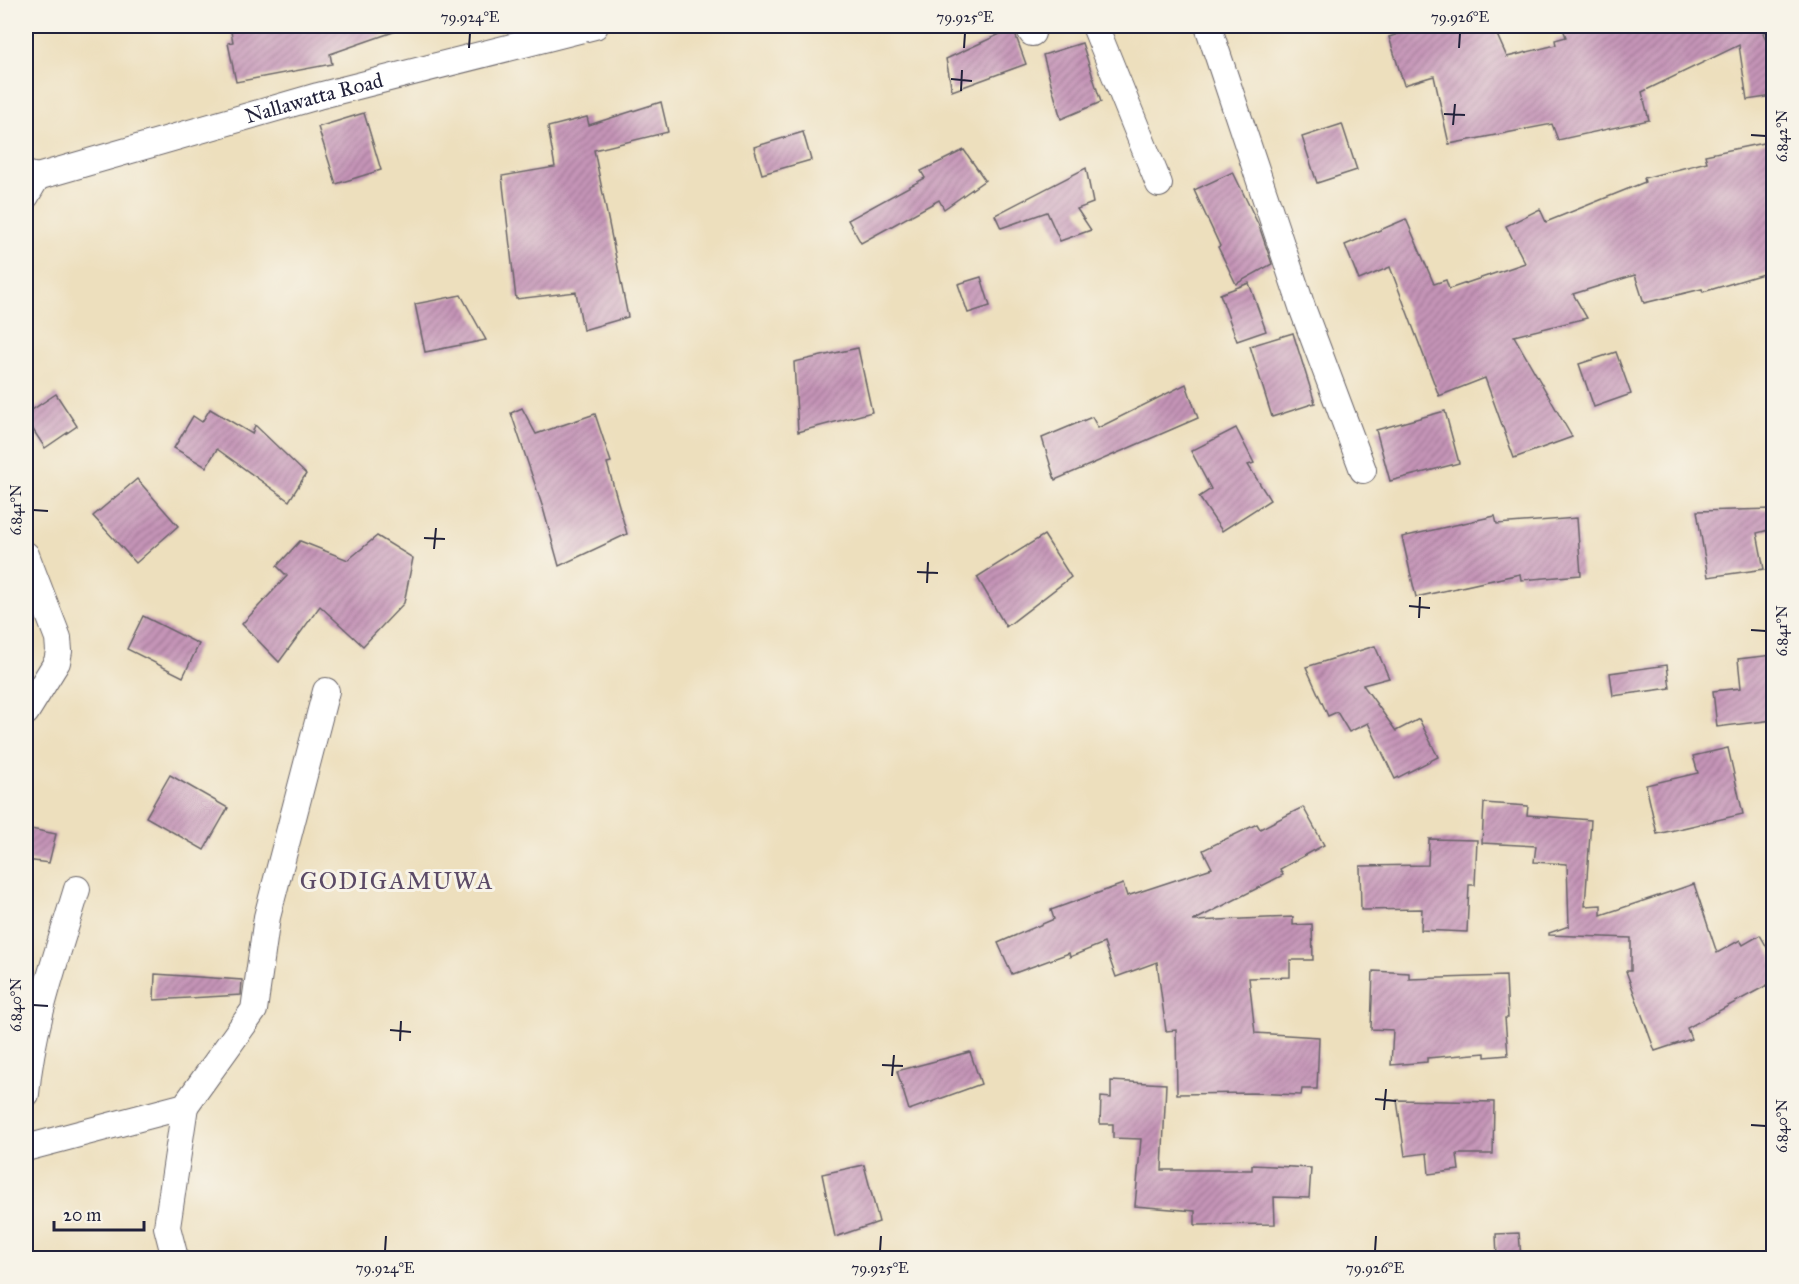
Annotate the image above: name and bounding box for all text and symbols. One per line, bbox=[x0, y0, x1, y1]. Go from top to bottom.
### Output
text: 79.924°E bbox=[440, 8, 500, 26]
text: 79.925°E bbox=[936, 8, 994, 26]
text: 79.926°E bbox=[1431, 8, 1490, 26]
street label: Nallawatta Road bbox=[242, 67, 386, 129]
text: 6.842°N bbox=[1773, 109, 1791, 162]
text: 6.841°N bbox=[7, 484, 25, 536]
text: 6.841°N bbox=[1773, 605, 1791, 657]
district label: GODIGAMUWA bbox=[300, 866, 494, 896]
text: 6.840°N bbox=[7, 978, 25, 1032]
text: 6.840°N bbox=[1773, 1099, 1791, 1153]
scale bar bbox=[54, 1194, 144, 1232]
text: 20 m bbox=[63, 1204, 101, 1226]
text: 79.924°E bbox=[355, 1259, 415, 1277]
text: 79.925°E bbox=[851, 1259, 909, 1277]
text: 79.926°E bbox=[1346, 1259, 1405, 1277]

